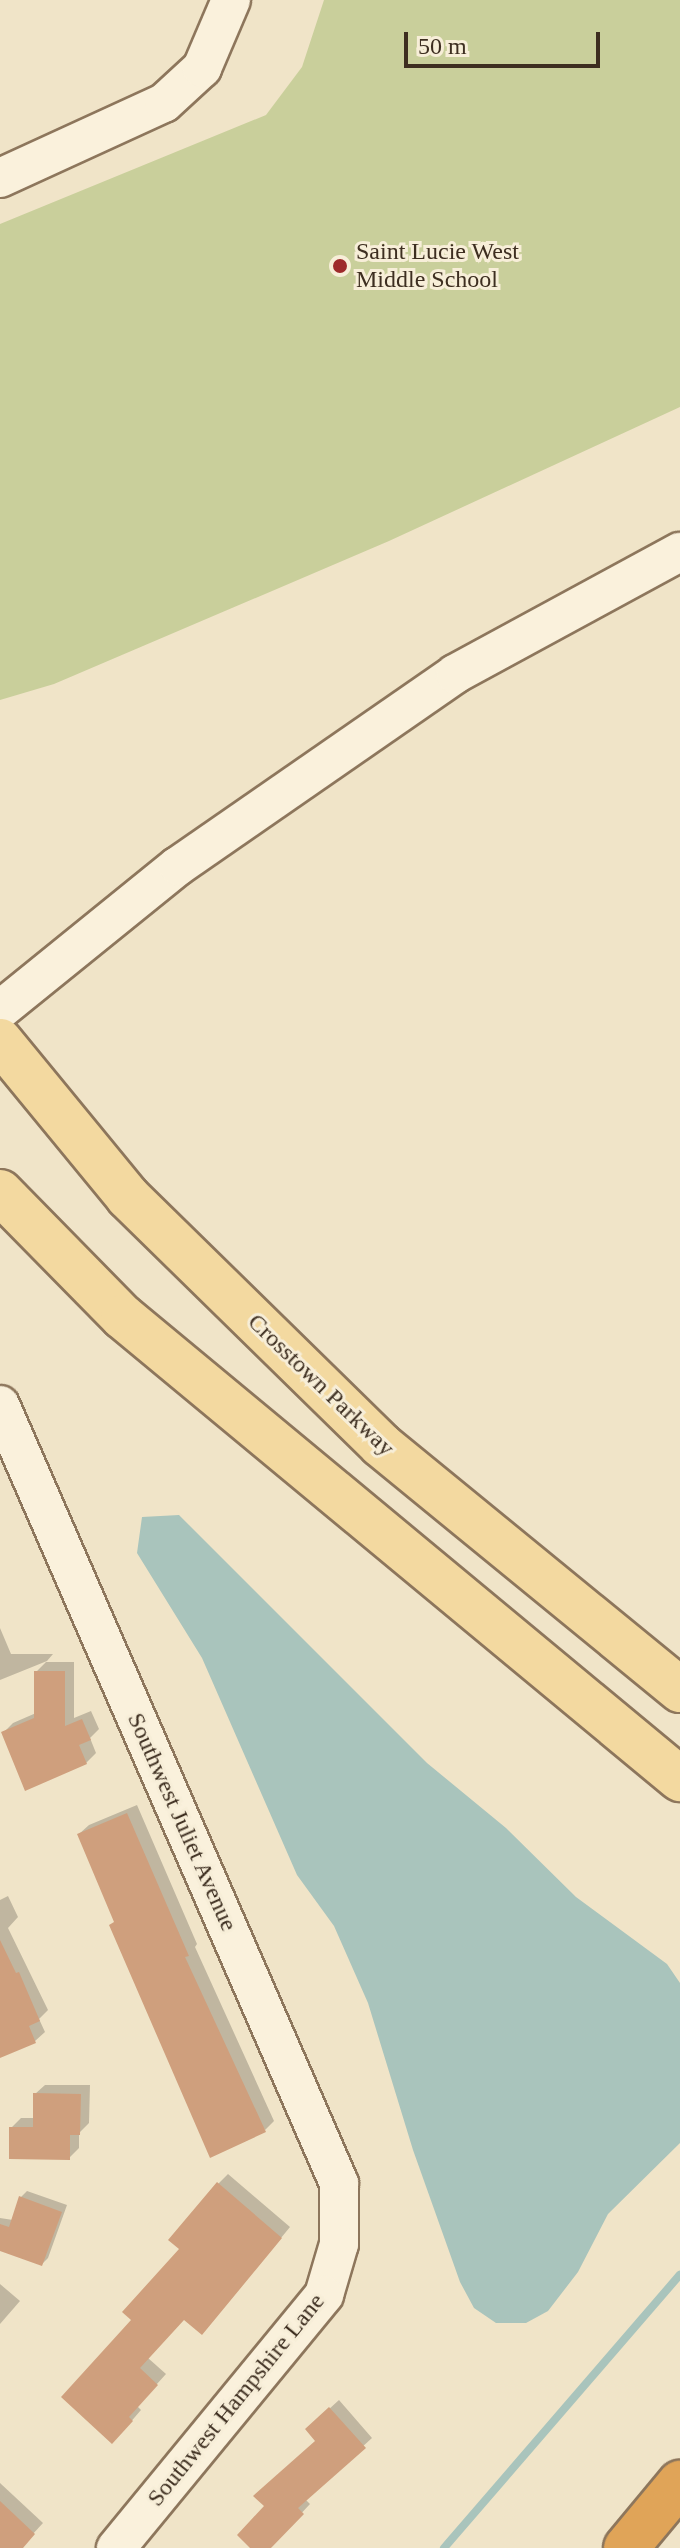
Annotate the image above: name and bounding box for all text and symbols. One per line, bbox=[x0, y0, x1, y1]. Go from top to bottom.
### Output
scale bar bbox=[408, 16, 604, 66]
text: 50 m bbox=[418, 33, 467, 59]
place label: Saint Lucie West Middle School bbox=[356, 238, 519, 294]
marker: Saint Lucie West Middle School bbox=[331, 257, 349, 275]
street label: Crosstown Parkway bbox=[242, 1308, 400, 1462]
street label: Southwest Juliet Avenue bbox=[121, 1708, 243, 1936]
street label: Southwest Hampshire Lane bbox=[141, 2288, 331, 2512]

